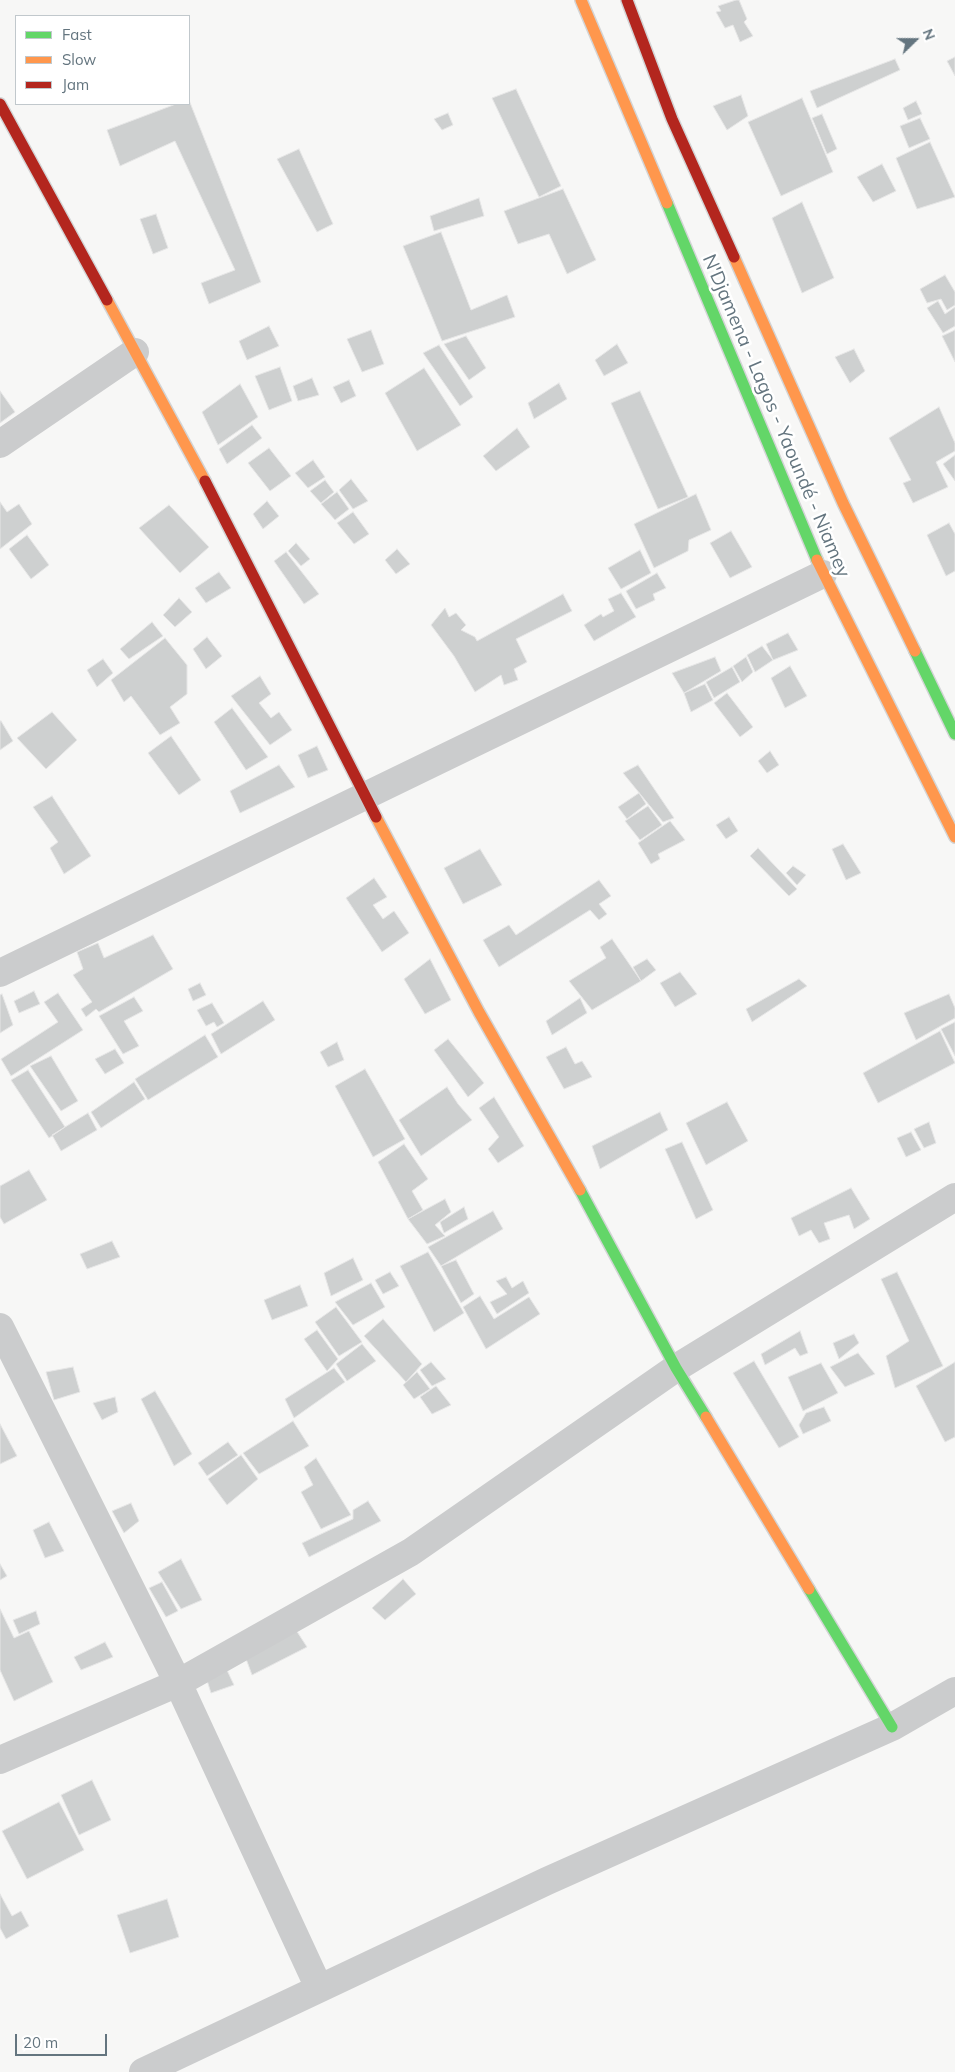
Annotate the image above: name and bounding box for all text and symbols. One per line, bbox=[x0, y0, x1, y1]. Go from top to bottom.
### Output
legend bbox=[15, 15, 190, 105]
north arrow bbox=[890, 15, 940, 65]
text: Fast bbox=[62, 25, 92, 44]
text: N bbox=[919, 26, 939, 43]
text: Slow bbox=[62, 50, 96, 69]
text: Jam bbox=[62, 75, 89, 94]
street label: N'Djamena - Lagos - Yaoundé - Niamey bbox=[697, 251, 855, 581]
scale bar bbox=[18, 2024, 110, 2056]
text: 20 m bbox=[23, 2033, 58, 2052]

